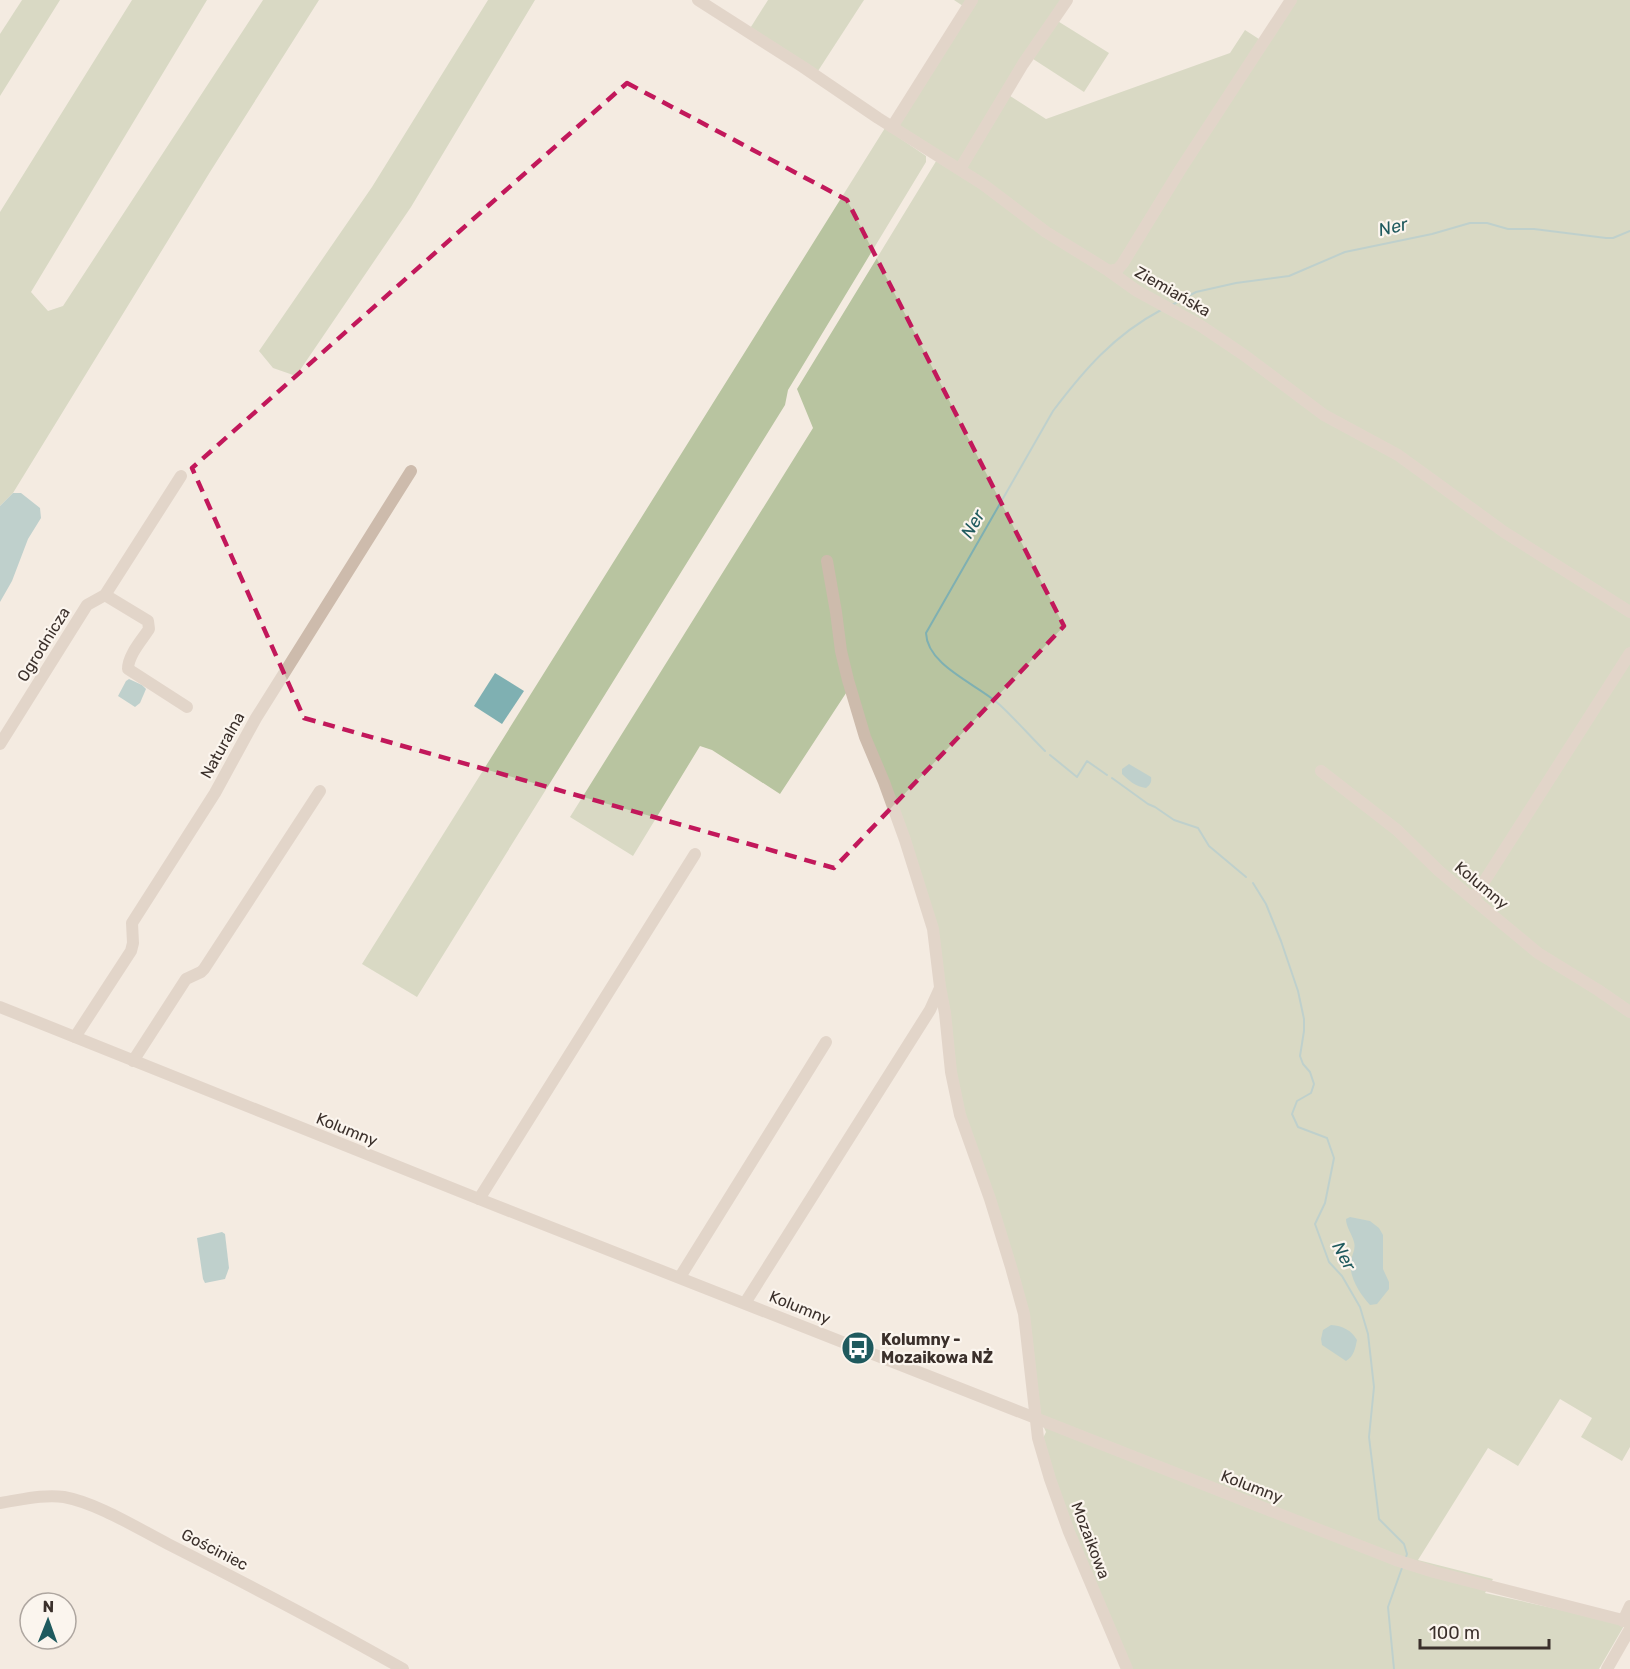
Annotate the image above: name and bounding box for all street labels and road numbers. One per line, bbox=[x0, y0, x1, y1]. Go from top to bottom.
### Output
street label: Ziemiańska bbox=[1132, 262, 1214, 321]
street label: Ogrodnicza bbox=[13, 603, 74, 685]
street label: Naturalna bbox=[196, 709, 248, 782]
street label: Kolumny bbox=[1451, 857, 1513, 913]
street label: Kolumny bbox=[313, 1109, 380, 1150]
street label: Kolumny bbox=[766, 1287, 833, 1328]
street label: Kolumny bbox=[1218, 1466, 1285, 1507]
street label: Mozaikowa bbox=[1067, 1499, 1114, 1581]
street label: Gościniec bbox=[178, 1525, 251, 1574]

